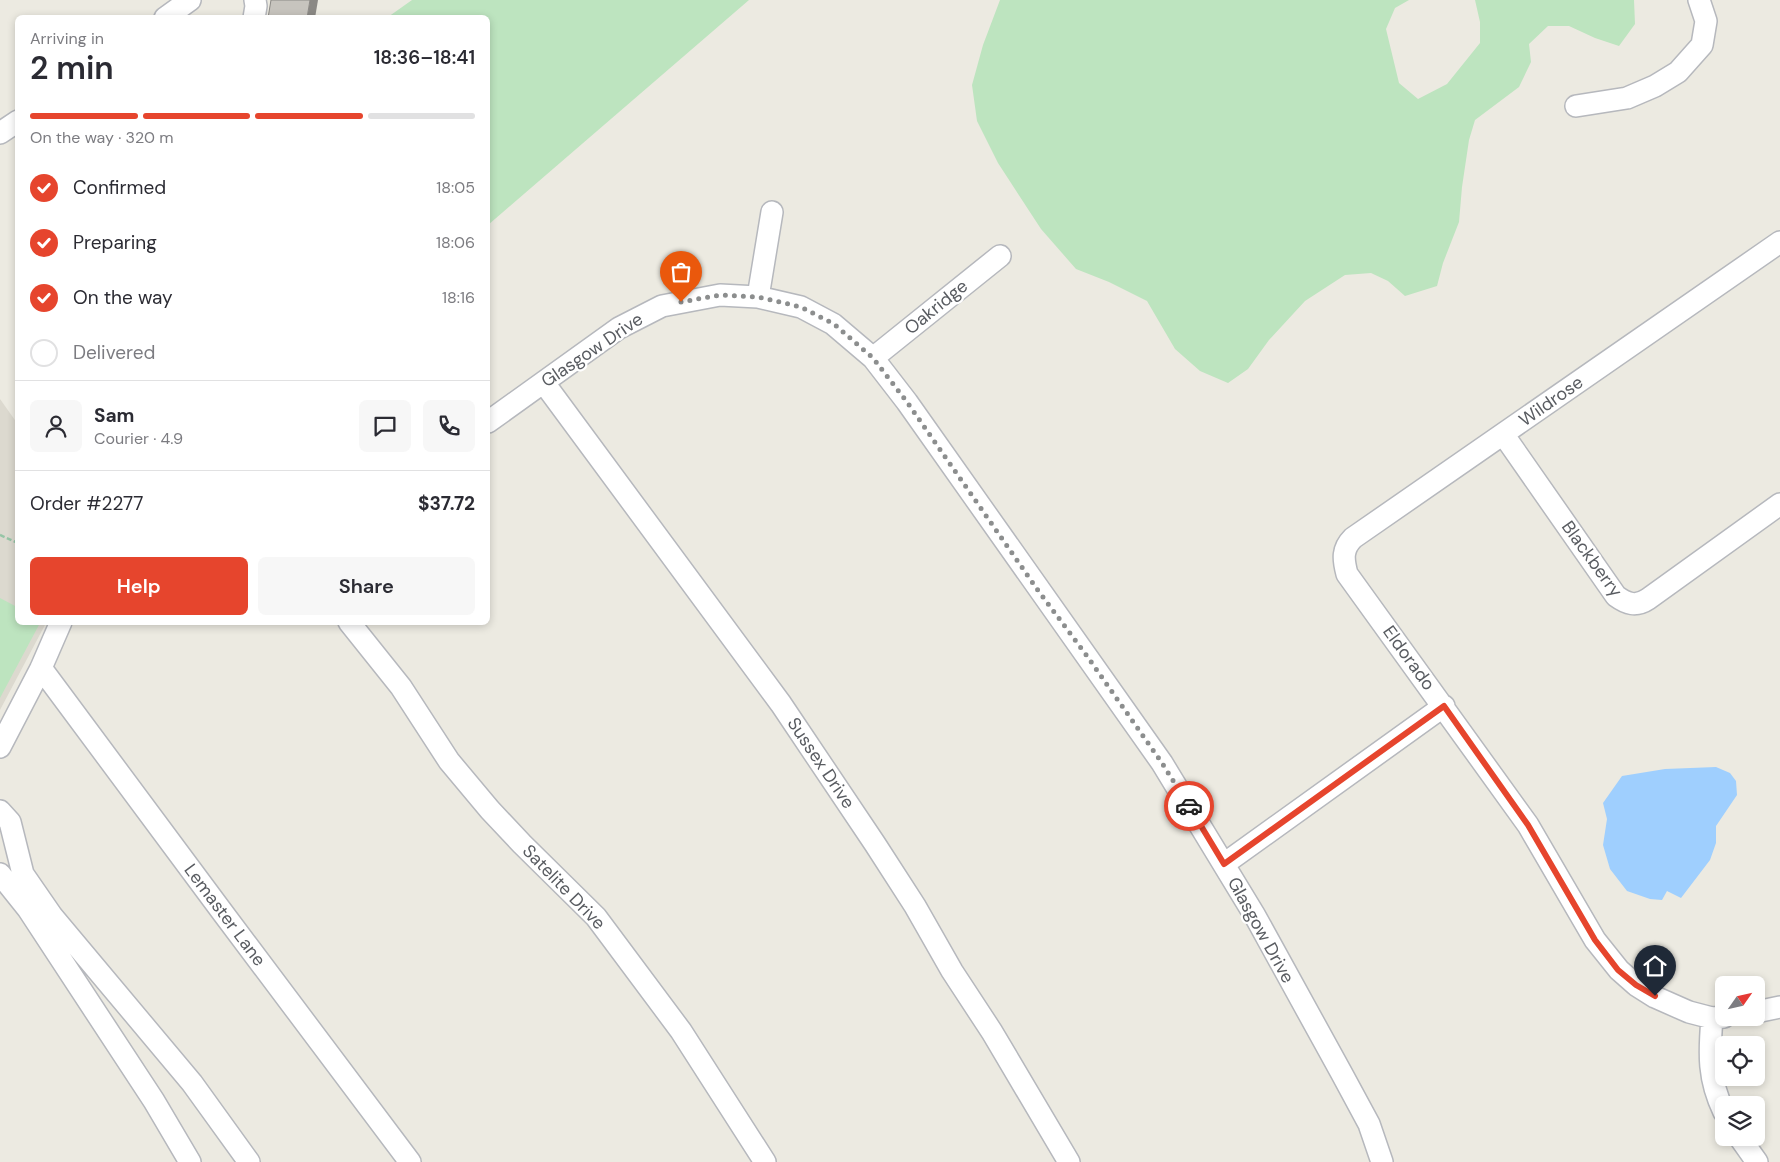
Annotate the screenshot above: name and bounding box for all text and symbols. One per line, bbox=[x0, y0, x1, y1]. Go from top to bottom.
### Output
text: Arriving in bbox=[30, 28, 104, 49]
text: 18:36–18:41 bbox=[374, 45, 475, 70]
text: 2 min bbox=[30, 47, 114, 89]
text: On the way · 320 m bbox=[30, 127, 174, 148]
icon: check bbox=[30, 174, 58, 202]
text: Confirmed bbox=[73, 175, 166, 200]
text: 18:05 bbox=[436, 177, 475, 198]
icon: check bbox=[30, 229, 58, 257]
text: Preparing bbox=[73, 230, 157, 255]
text: 18:06 bbox=[436, 232, 475, 253]
pin bbox=[660, 251, 702, 302]
icon: bag bbox=[667, 258, 695, 286]
street label: Oakridge bbox=[899, 274, 973, 340]
icon: check bbox=[30, 284, 58, 312]
text: On the way bbox=[73, 285, 173, 310]
text: 18:16 bbox=[442, 287, 475, 308]
street label: Glasgow Drive bbox=[537, 307, 647, 393]
text: Delivered bbox=[73, 340, 155, 365]
street label: Wildrose bbox=[1514, 370, 1588, 432]
button: person bbox=[30, 400, 82, 452]
button: chat bbox=[359, 400, 411, 452]
button: phone bbox=[423, 400, 475, 452]
text: Sam bbox=[94, 403, 135, 428]
text: Courier · 4.9 bbox=[94, 428, 183, 449]
text: Order #2277 bbox=[30, 491, 143, 516]
text: $37.72 bbox=[418, 491, 475, 516]
street label: Blackberry bbox=[1556, 516, 1628, 602]
button: Help bbox=[30, 557, 248, 615]
button: Share bbox=[258, 557, 475, 615]
street label: Eldorado bbox=[1377, 621, 1441, 695]
street label: Sussex Drive bbox=[782, 713, 860, 813]
courier bbox=[1164, 781, 1214, 831]
icon: car bbox=[1175, 792, 1203, 820]
street label: Satelite Drive bbox=[517, 839, 611, 935]
street label: Lemaster Lane bbox=[179, 859, 271, 971]
street label: Glasgow Drive bbox=[1222, 873, 1300, 987]
pin bbox=[1634, 945, 1676, 996]
icon: home bbox=[1641, 952, 1669, 980]
north arrow bbox=[1715, 976, 1765, 1026]
map controls bbox=[1715, 976, 1765, 1146]
button: locate bbox=[1715, 1036, 1765, 1086]
button: layers bbox=[1715, 1096, 1765, 1146]

